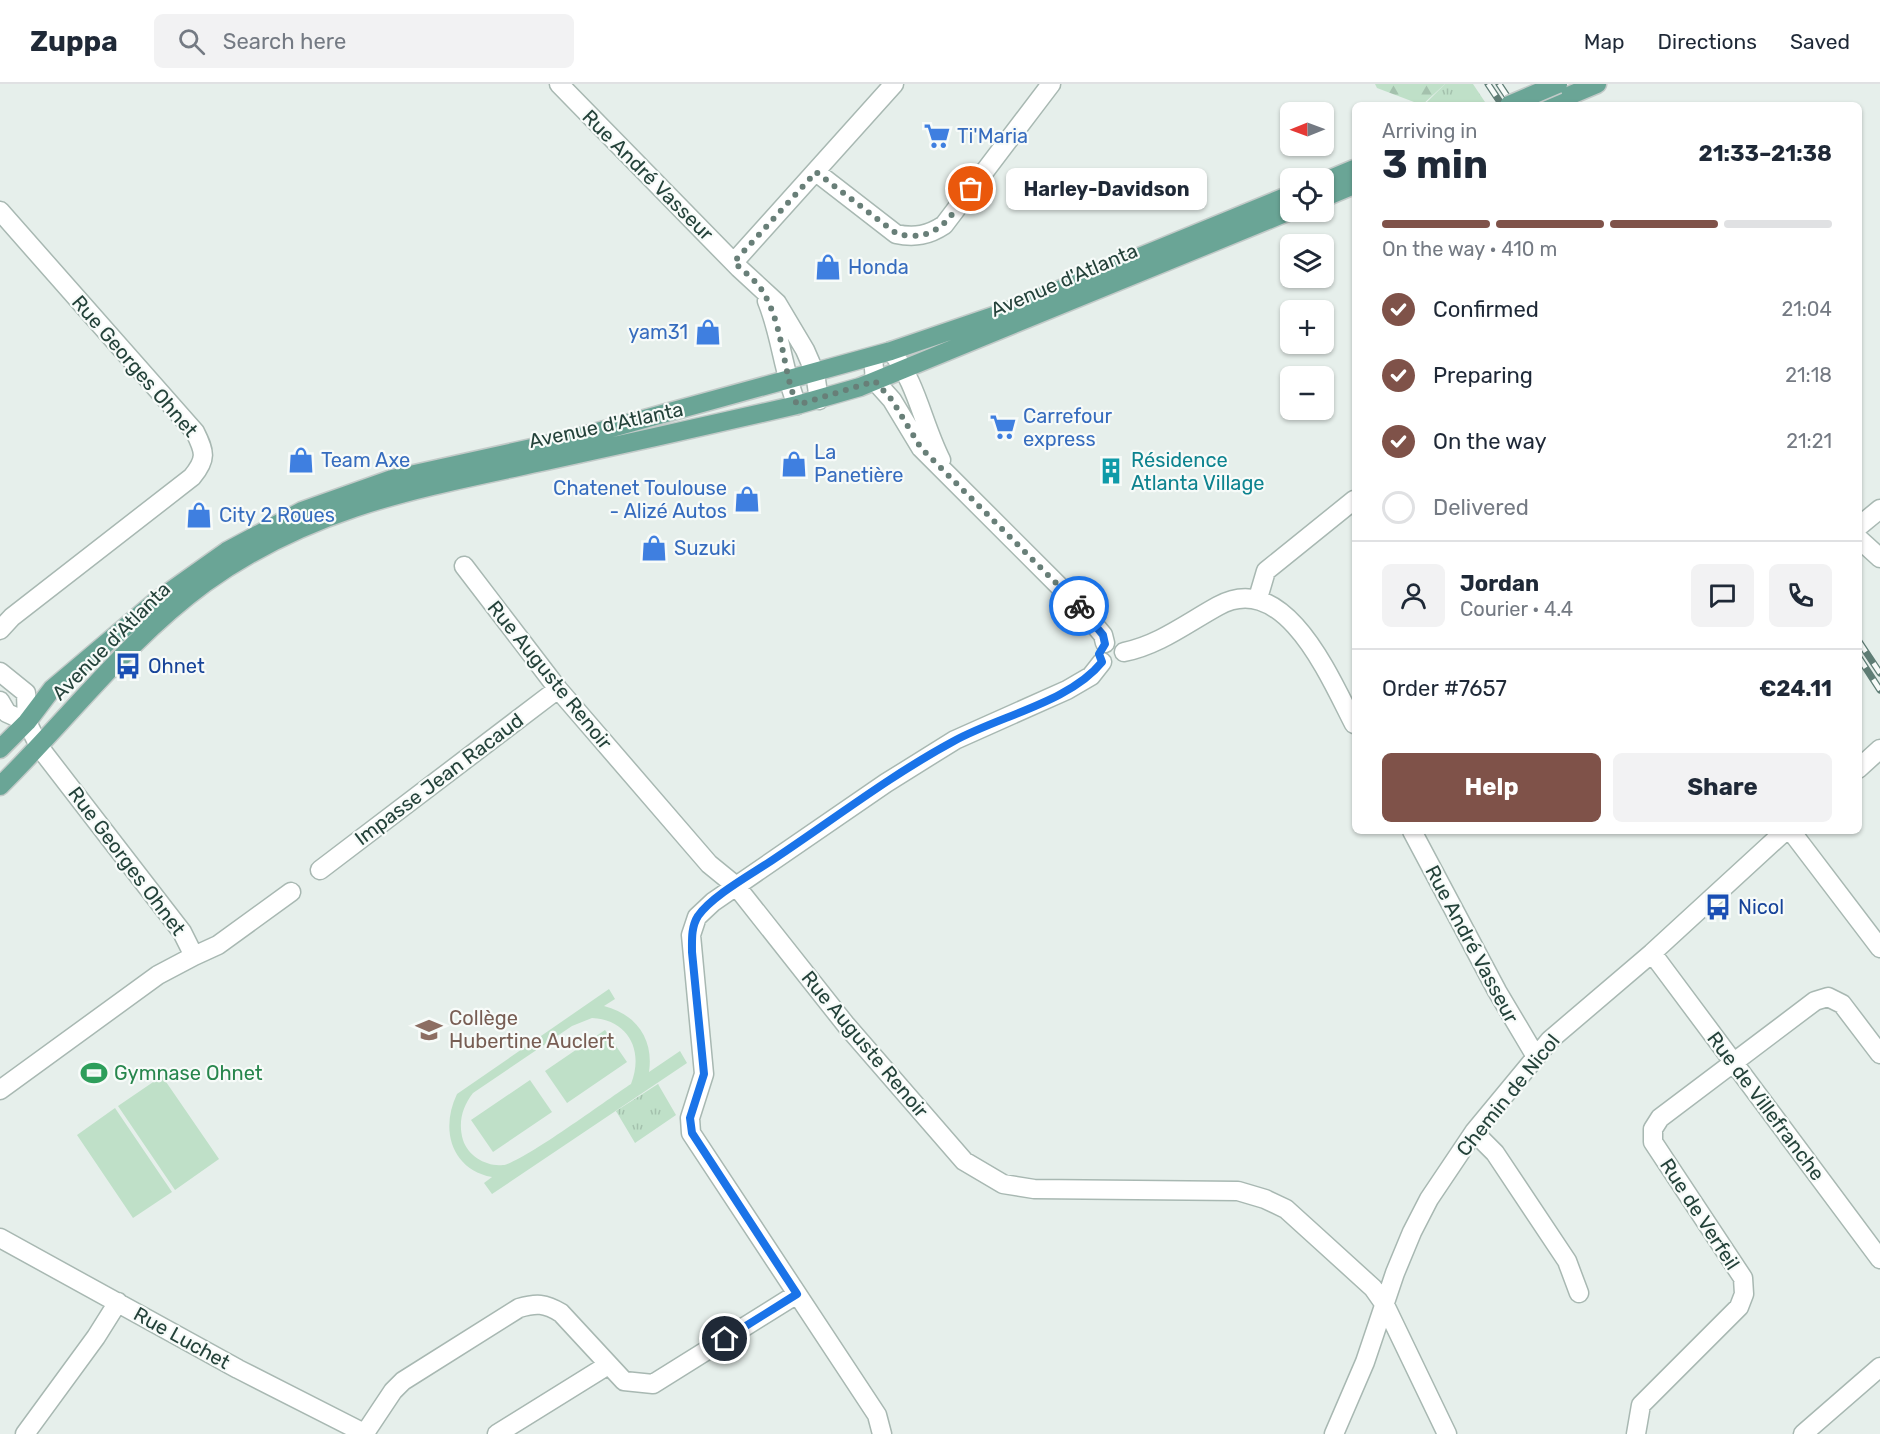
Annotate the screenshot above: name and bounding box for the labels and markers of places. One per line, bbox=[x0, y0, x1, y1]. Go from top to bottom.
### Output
supermarket icon: Ti'Maria bbox=[922, 121, 952, 151]
place label: Ti'Maria bbox=[957, 124, 1028, 148]
pin bbox=[945, 163, 996, 214]
callout: Harley-Davidson bbox=[1007, 168, 1208, 210]
shop icon: Honda bbox=[813, 252, 843, 282]
place label: Honda bbox=[848, 255, 909, 279]
shop icon: yam31 bbox=[693, 317, 723, 347]
place label: yam31 bbox=[628, 320, 688, 344]
place label: Carrefour express bbox=[1023, 404, 1112, 451]
supermarket icon: Carrefour express bbox=[988, 412, 1018, 442]
place label: La Panetière bbox=[814, 440, 903, 487]
shop icon: Team Axe bbox=[286, 445, 316, 475]
place label: Team Axe bbox=[321, 448, 410, 472]
place label: Résidence Atlanta Village bbox=[1131, 448, 1265, 495]
shop icon: La Panetière bbox=[779, 449, 809, 479]
building icon: Résidence Atlanta Village bbox=[1096, 456, 1126, 486]
place label: Chatenet Toulouse - Alizé Autos bbox=[553, 476, 727, 523]
shop icon: Chatenet Toulouse - Alizé Autos bbox=[732, 484, 762, 514]
shop icon: City 2 Roues bbox=[184, 500, 214, 530]
place label: City 2 Roues bbox=[219, 503, 335, 527]
shop icon: Suzuki bbox=[639, 533, 669, 563]
place label: Suzuki bbox=[674, 536, 736, 560]
bus stop icon: Ohnet bbox=[113, 651, 143, 681]
place label: Ohnet bbox=[148, 654, 205, 678]
bus stop icon: Nicol bbox=[1703, 892, 1733, 922]
place label: Nicol bbox=[1738, 895, 1784, 919]
place label: Collège Hubertine Auclert bbox=[449, 1006, 614, 1053]
school or university icon: Collège Hubertine Auclert bbox=[414, 1015, 444, 1045]
sports icon: Gymnase Ohnet bbox=[79, 1058, 109, 1088]
place label: Gymnase Ohnet bbox=[114, 1061, 263, 1085]
pin bbox=[699, 1313, 750, 1364]

